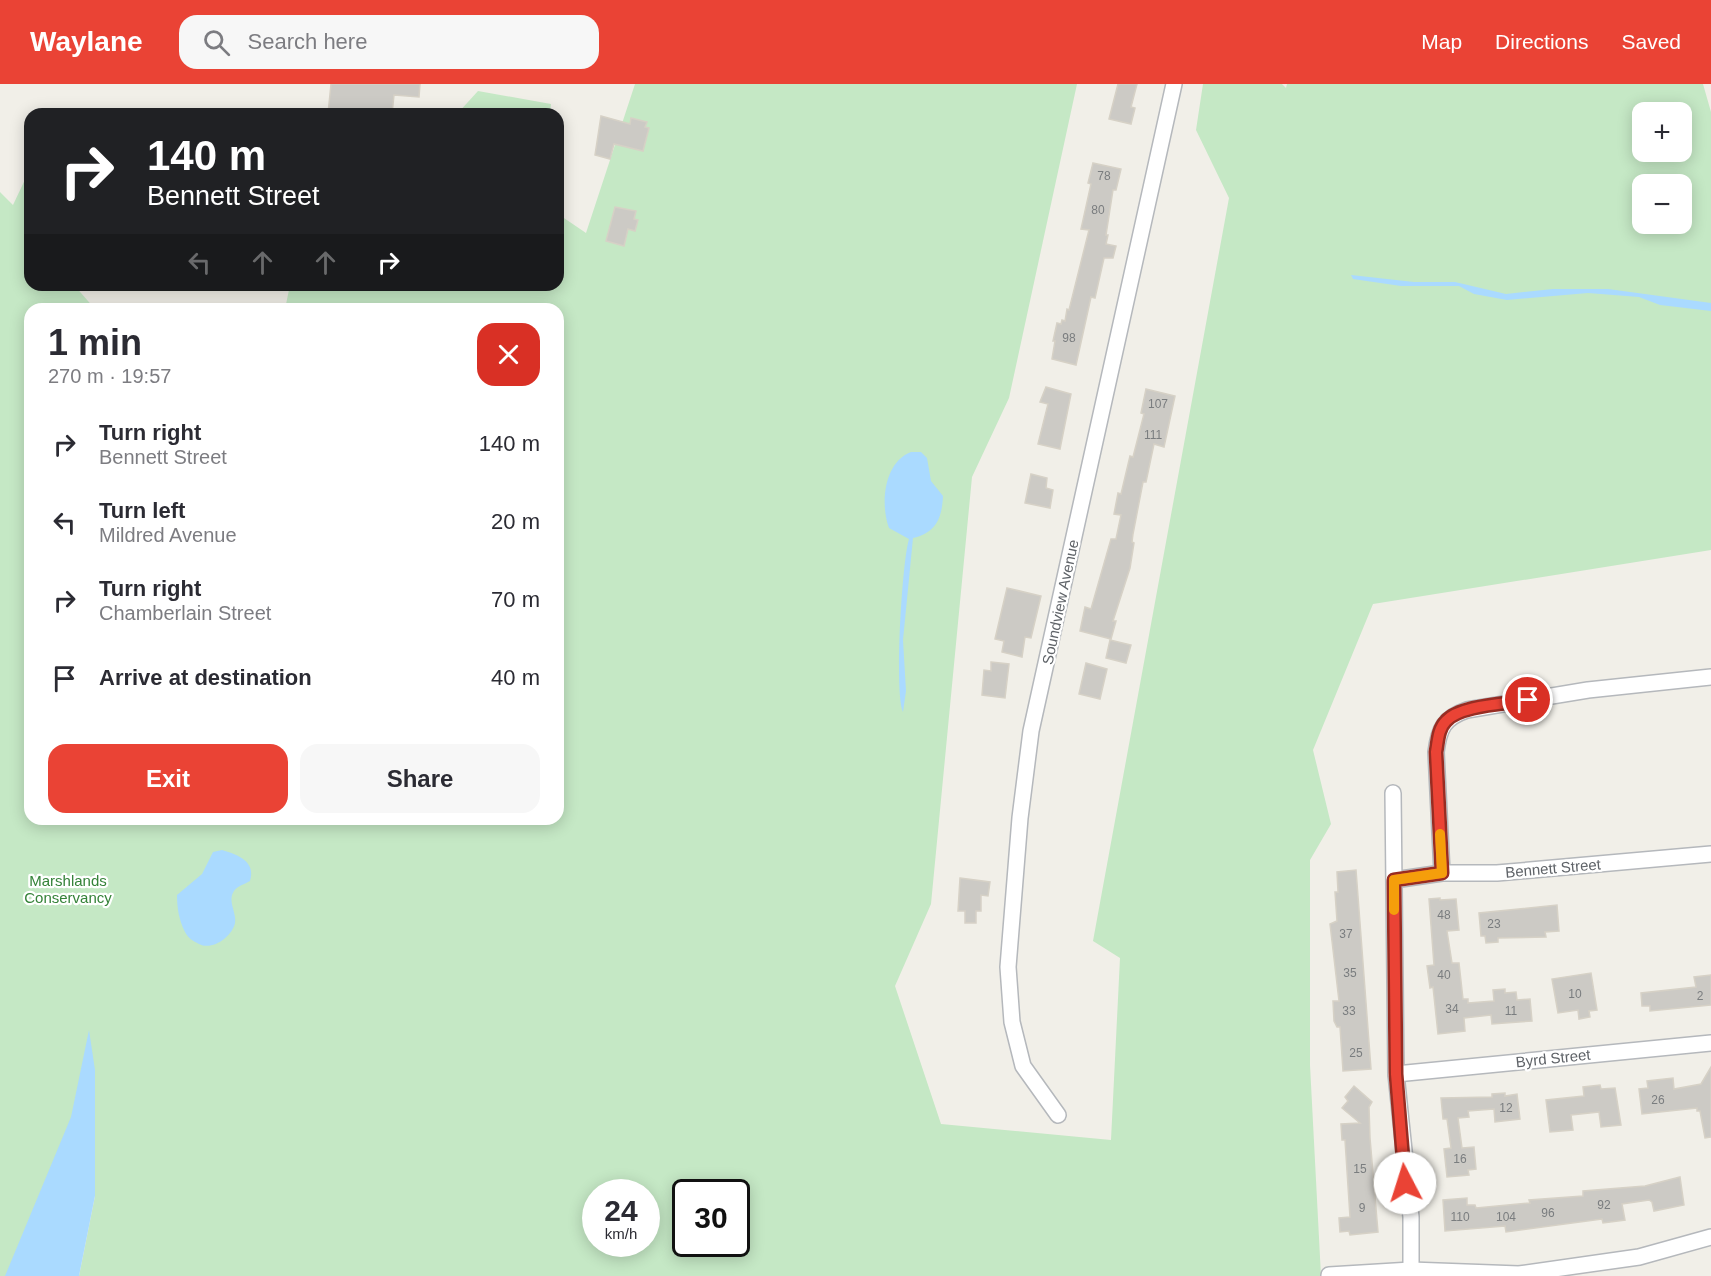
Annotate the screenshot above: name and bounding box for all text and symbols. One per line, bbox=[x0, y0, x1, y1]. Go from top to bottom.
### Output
search box bbox=[179, 15, 599, 69]
text: Waylane bbox=[30, 26, 143, 57]
icon: search bbox=[200, 26, 233, 59]
text: Search here bbox=[248, 29, 367, 54]
text: Map bbox=[1421, 30, 1462, 53]
text: Directions bbox=[1495, 30, 1588, 53]
text: Saved bbox=[1621, 30, 1681, 53]
map controls bbox=[1632, 102, 1692, 234]
button: + bbox=[1632, 102, 1692, 162]
icon: right bbox=[48, 132, 126, 210]
text: 140 m bbox=[147, 132, 266, 179]
house number: 78 bbox=[1097, 169, 1111, 183]
button: − bbox=[1632, 174, 1692, 234]
text: Bennett Street bbox=[147, 181, 320, 211]
house number: 80 bbox=[1091, 203, 1105, 217]
icon: left bbox=[183, 246, 216, 279]
icon: ahead bbox=[246, 246, 279, 279]
icon: ahead bbox=[309, 246, 342, 279]
icon: right bbox=[372, 246, 405, 279]
text: 1 min bbox=[48, 322, 142, 363]
button: close bbox=[477, 323, 540, 386]
house number: 98 bbox=[1062, 331, 1076, 345]
text: 270 m · 19:57 bbox=[48, 365, 171, 387]
house number: 107 bbox=[1148, 397, 1168, 411]
text: Turn right bbox=[99, 420, 201, 445]
icon: right bbox=[48, 428, 81, 461]
house number: 111 bbox=[1144, 428, 1162, 442]
text: 140 m bbox=[479, 431, 540, 456]
text: Bennett Street bbox=[99, 446, 227, 468]
text: Turn left bbox=[99, 498, 185, 523]
icon: left bbox=[48, 506, 81, 539]
text: 20 m bbox=[491, 509, 540, 534]
text: Mildred Avenue bbox=[99, 524, 237, 546]
street label: Soundview Avenue bbox=[1038, 538, 1082, 666]
text: Turn right bbox=[99, 576, 201, 601]
icon: right bbox=[48, 584, 81, 617]
text: 70 m bbox=[491, 587, 540, 612]
text: Chamberlain Street bbox=[99, 602, 271, 624]
icon: arrive bbox=[48, 662, 81, 695]
text: Arrive at destination bbox=[99, 665, 312, 690]
text: 40 m bbox=[491, 665, 540, 690]
pin bbox=[1502, 674, 1553, 725]
icon: arrive bbox=[1511, 683, 1544, 716]
button: Exit bbox=[48, 744, 288, 813]
button: Share bbox=[300, 744, 540, 813]
street label: Bennett Street bbox=[1504, 855, 1602, 881]
park label: Marshlands Conservancy bbox=[24, 872, 112, 906]
house number: 48 bbox=[1437, 908, 1451, 922]
house number: 23 bbox=[1487, 917, 1501, 931]
house number: 37 bbox=[1339, 927, 1353, 941]
house number: 35 bbox=[1343, 966, 1357, 980]
house number: 40 bbox=[1437, 968, 1451, 982]
house number: 10 bbox=[1568, 987, 1582, 1001]
house number: 2 bbox=[1697, 989, 1704, 1003]
house number: 34 bbox=[1445, 1002, 1459, 1016]
house number: 33 bbox=[1342, 1004, 1356, 1018]
house number: 11 bbox=[1505, 1004, 1518, 1018]
house number: 25 bbox=[1349, 1046, 1363, 1060]
street label: Byrd Street bbox=[1515, 1046, 1592, 1070]
house number: 26 bbox=[1651, 1093, 1665, 1107]
house number: 12 bbox=[1499, 1101, 1513, 1115]
position arrow bbox=[1373, 1151, 1437, 1215]
house number: 16 bbox=[1453, 1152, 1467, 1166]
house number: 15 bbox=[1353, 1162, 1367, 1176]
speed limit sign: 30 bbox=[672, 1179, 750, 1257]
text: 24 bbox=[604, 1194, 638, 1227]
house number: 92 bbox=[1597, 1198, 1611, 1212]
house number: 9 bbox=[1359, 1201, 1366, 1215]
house number: 96 bbox=[1541, 1206, 1555, 1220]
house number: 110 bbox=[1450, 1210, 1470, 1224]
house number: 104 bbox=[1496, 1210, 1516, 1224]
text: km/h bbox=[605, 1225, 637, 1242]

